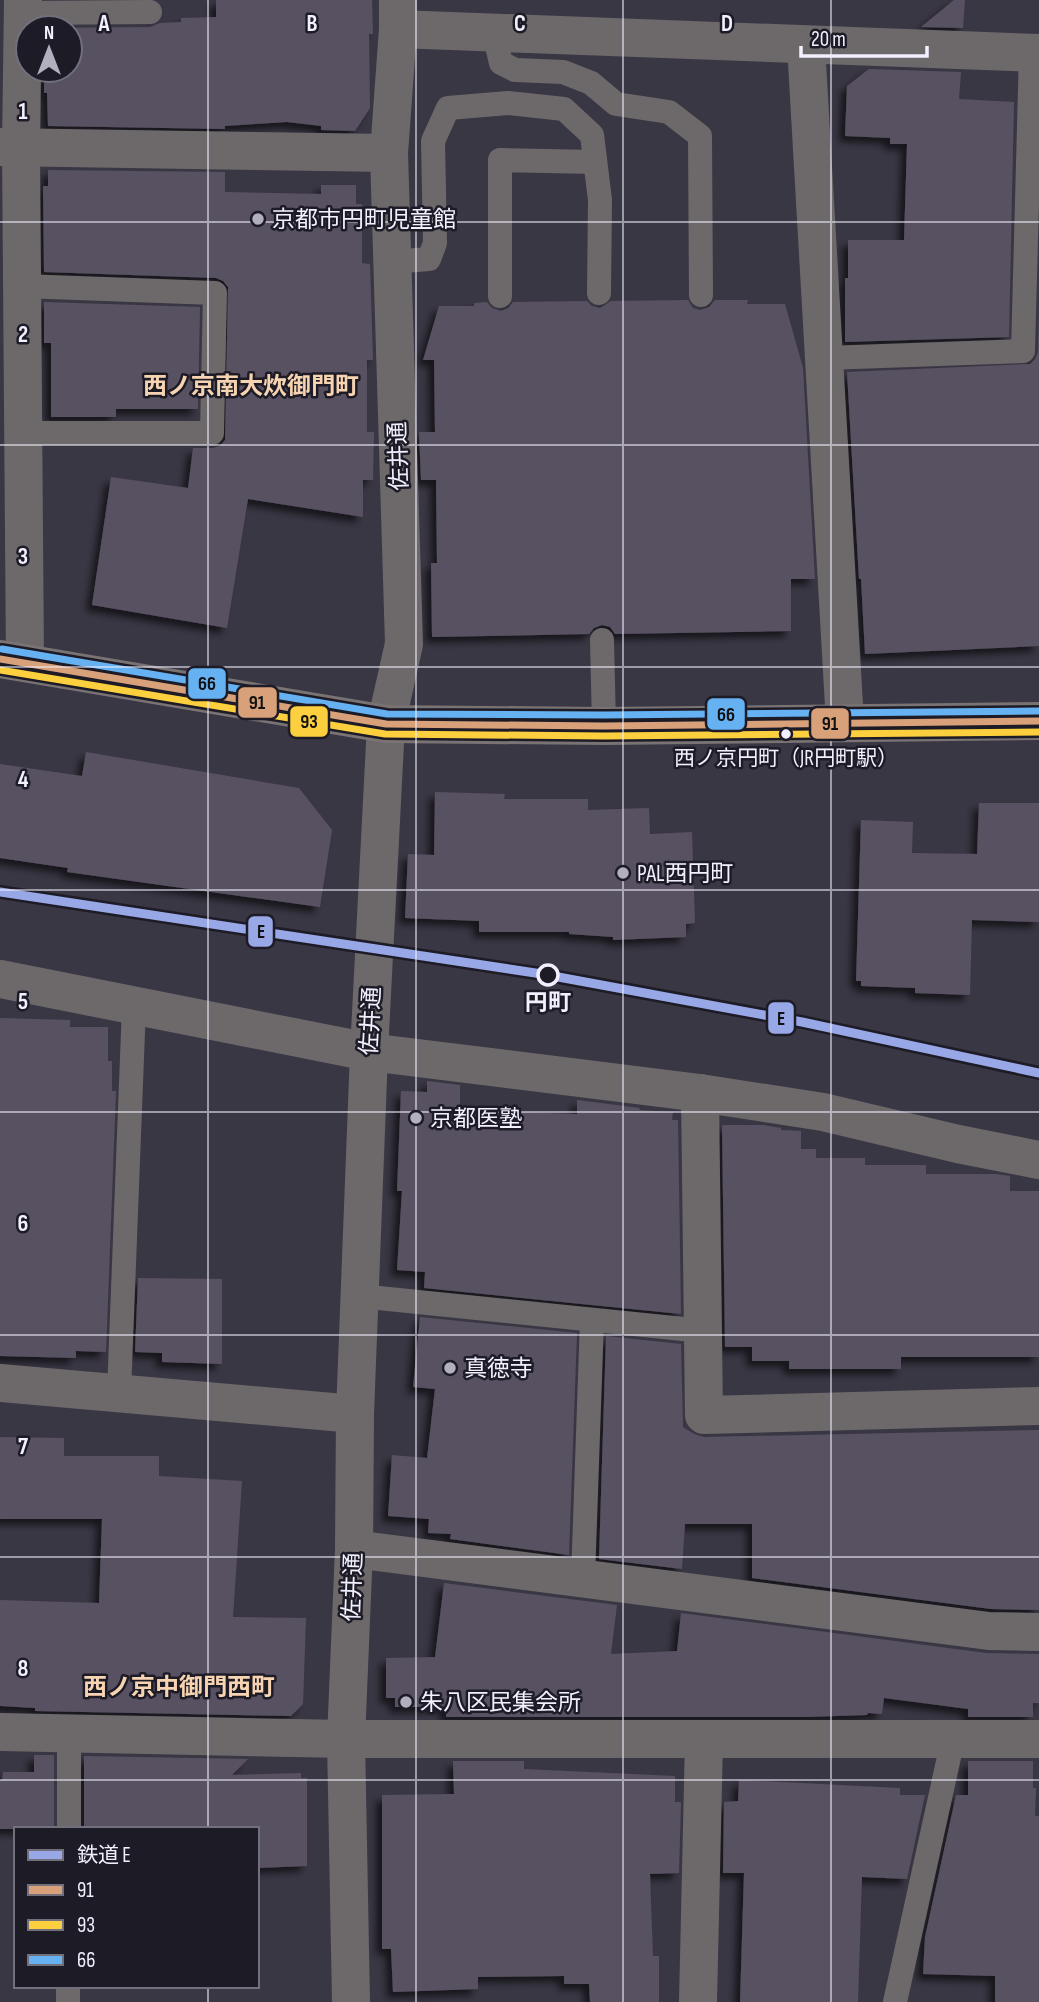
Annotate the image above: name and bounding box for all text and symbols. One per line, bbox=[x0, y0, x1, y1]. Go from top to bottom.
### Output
text: A bbox=[98, 10, 111, 38]
text: B bbox=[307, 10, 318, 38]
text: C bbox=[514, 10, 526, 38]
text: D bbox=[721, 10, 733, 38]
north arrow bbox=[14, 14, 84, 84]
scale bar bbox=[801, 14, 927, 58]
text: N bbox=[44, 22, 54, 45]
text: 20 m bbox=[811, 27, 846, 52]
text: 1 bbox=[18, 98, 28, 126]
place label: 京都市円町児童館 bbox=[272, 206, 456, 234]
marker: 京都市円町児童館 bbox=[250, 211, 266, 227]
text: 2 bbox=[18, 321, 28, 349]
district label: 西ノ京南大炊御門町 bbox=[143, 372, 359, 401]
street label: 佐井通 bbox=[384, 421, 414, 491]
text: 3 bbox=[18, 543, 28, 571]
line badge: 66 bbox=[187, 667, 227, 700]
text: 66 bbox=[198, 673, 216, 696]
line badge: 91 bbox=[237, 686, 278, 719]
text: 91 bbox=[249, 692, 266, 715]
line badge: 66 bbox=[706, 697, 746, 731]
text: 66 bbox=[717, 704, 735, 727]
line badge: 93 bbox=[289, 705, 329, 738]
line badge: 91 bbox=[810, 707, 850, 740]
text: 93 bbox=[300, 711, 318, 734]
text: 91 bbox=[822, 713, 839, 736]
marker: 西ノ京円町（JR円町駅） bbox=[779, 727, 793, 741]
place label: 西ノ京円町（JR円町駅） bbox=[674, 746, 898, 771]
text: 4 bbox=[18, 766, 29, 794]
place label: PAL西円町 bbox=[637, 860, 734, 888]
marker: PAL西円町 bbox=[615, 865, 631, 881]
line badge: E bbox=[247, 915, 274, 948]
text: E bbox=[257, 921, 265, 944]
marker: 円町 bbox=[537, 964, 559, 986]
street label: 佐井通 bbox=[355, 986, 387, 1056]
text: 5 bbox=[18, 988, 28, 1016]
place label: 円町 bbox=[525, 989, 571, 1017]
line badge: E bbox=[767, 1001, 795, 1035]
text: E bbox=[777, 1008, 785, 1031]
place label: 京都医塾 bbox=[430, 1105, 522, 1133]
marker: 京都医塾 bbox=[408, 1110, 424, 1126]
text: 6 bbox=[18, 1210, 28, 1238]
place label: 真徳寺 bbox=[464, 1355, 533, 1383]
marker: 真徳寺 bbox=[442, 1360, 458, 1376]
text: 7 bbox=[18, 1433, 28, 1461]
street label: 佐井通 bbox=[338, 1552, 368, 1622]
text: 8 bbox=[18, 1655, 29, 1683]
district label: 西ノ京中御門西町 bbox=[83, 1673, 275, 1702]
place label: 朱八区民集会所 bbox=[420, 1689, 581, 1717]
marker: 朱八区民集会所 bbox=[398, 1694, 414, 1710]
legend bbox=[14, 1827, 259, 1988]
text: 鉄道 E bbox=[77, 1843, 131, 1868]
text: 91 bbox=[77, 1878, 94, 1903]
text: 93 bbox=[77, 1913, 95, 1938]
text: 66 bbox=[77, 1948, 95, 1973]

